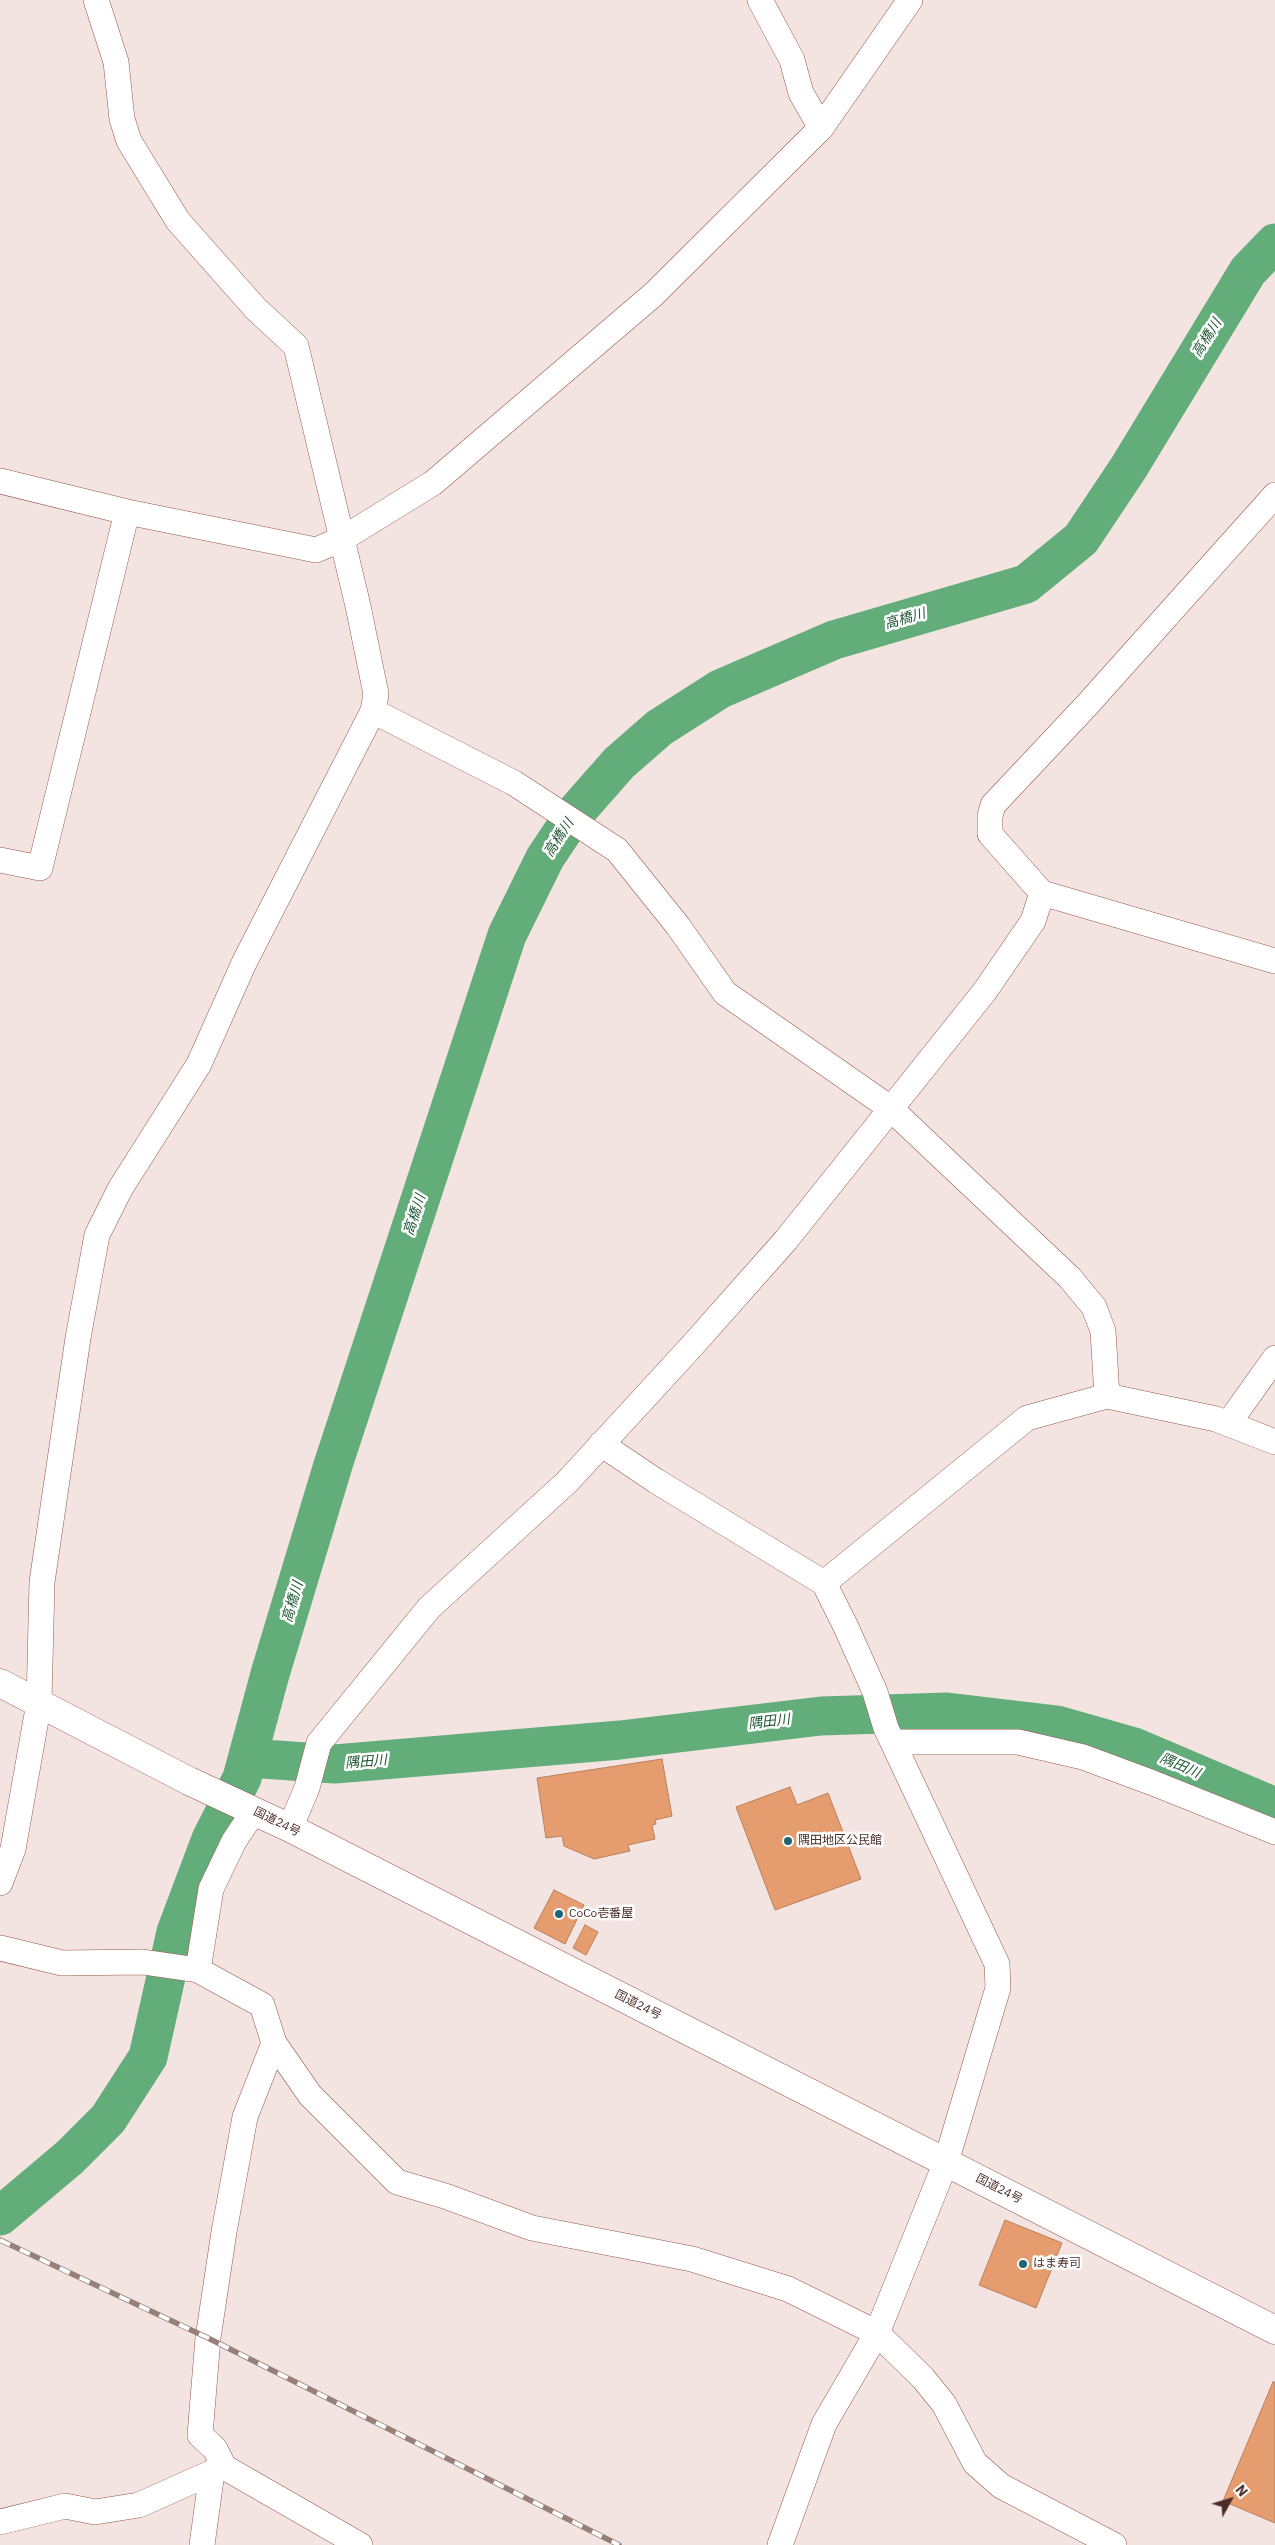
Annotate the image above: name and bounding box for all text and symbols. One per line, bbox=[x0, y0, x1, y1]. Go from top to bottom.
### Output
water label: 高橋川 bbox=[1189, 316, 1225, 360]
water label: 高橋川 bbox=[882, 605, 928, 633]
water label: 高橋川 bbox=[541, 816, 577, 860]
water label: 高橋川 bbox=[401, 1192, 429, 1238]
water label: 高橋川 bbox=[279, 1579, 307, 1625]
water label: 隅田川 bbox=[747, 1711, 791, 1733]
water label: 隅田川 bbox=[1157, 1750, 1203, 1782]
water label: 隅田川 bbox=[344, 1752, 388, 1772]
street label: 国道24号 bbox=[251, 1804, 303, 1840]
place label: 隅田地区公民館 bbox=[798, 1834, 882, 1848]
marker: 隅田地区公民館 bbox=[782, 1835, 794, 1847]
place label: CoCo壱番屋 bbox=[569, 1907, 633, 1921]
marker: CoCo壱番屋 bbox=[553, 1908, 565, 1920]
street label: 国道24号 bbox=[612, 1987, 664, 2023]
street label: 国道24号 bbox=[973, 2171, 1025, 2207]
place label: はま寿司 bbox=[1033, 2257, 1081, 2271]
marker: はま寿司 bbox=[1017, 2258, 1029, 2270]
north arrow bbox=[1205, 2475, 1255, 2525]
text: N bbox=[1231, 2481, 1252, 2500]

